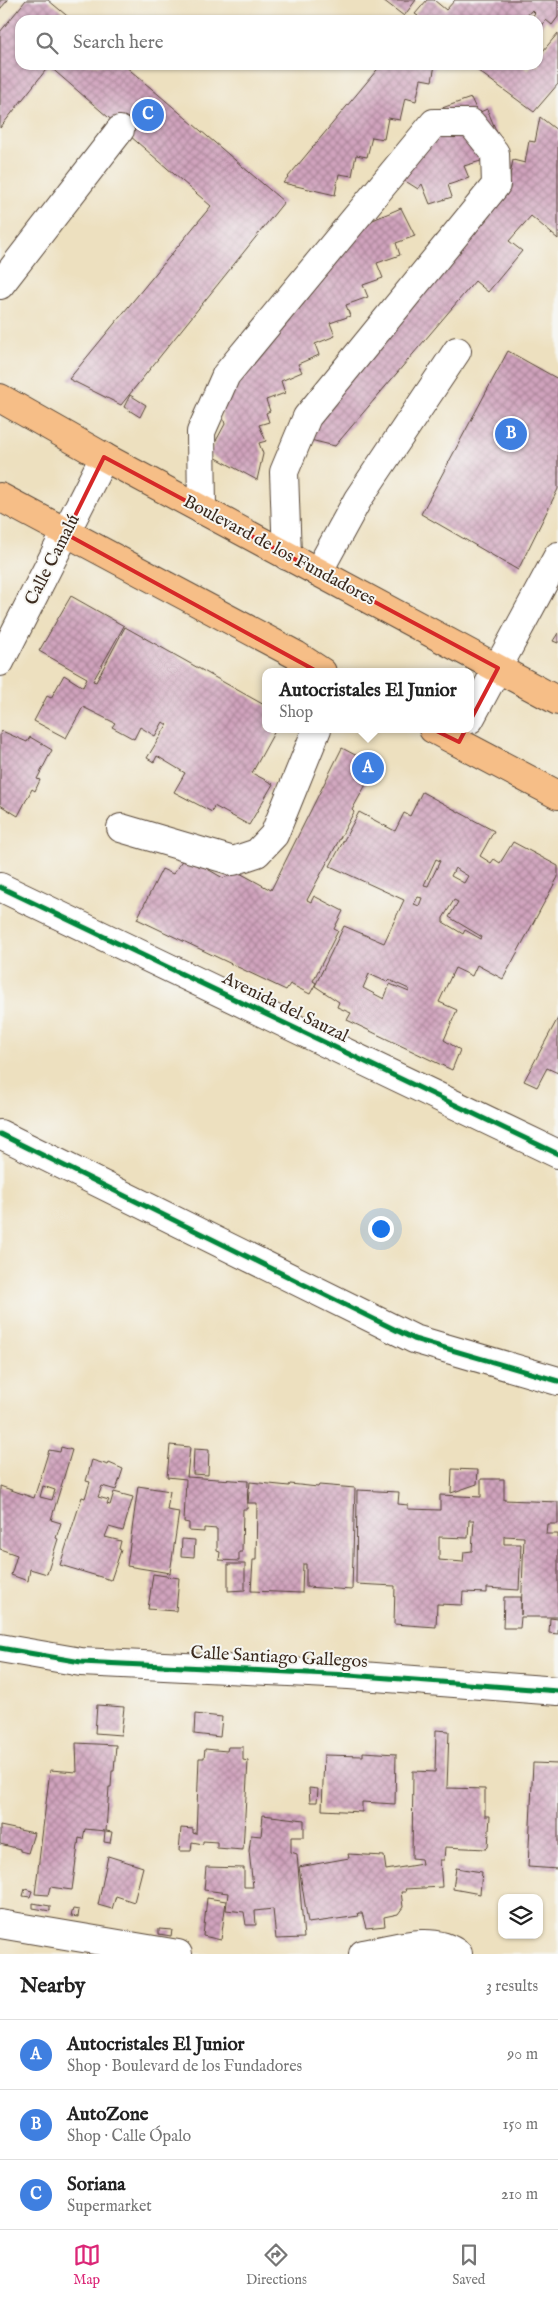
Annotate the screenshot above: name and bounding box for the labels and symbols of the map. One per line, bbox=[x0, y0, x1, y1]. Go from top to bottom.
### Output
pin: C bbox=[132, 96, 164, 134]
pin: B bbox=[495, 415, 527, 453]
street label: Boulevard de los Fundadores bbox=[179, 490, 379, 612]
street label: Calle Camalú bbox=[20, 511, 86, 609]
pin: A bbox=[352, 749, 384, 787]
street label: Avenida del Sauzal bbox=[217, 967, 352, 1049]
your location bbox=[368, 1216, 394, 1242]
street label: Calle Santiago Gallegos bbox=[190, 1642, 368, 1674]

